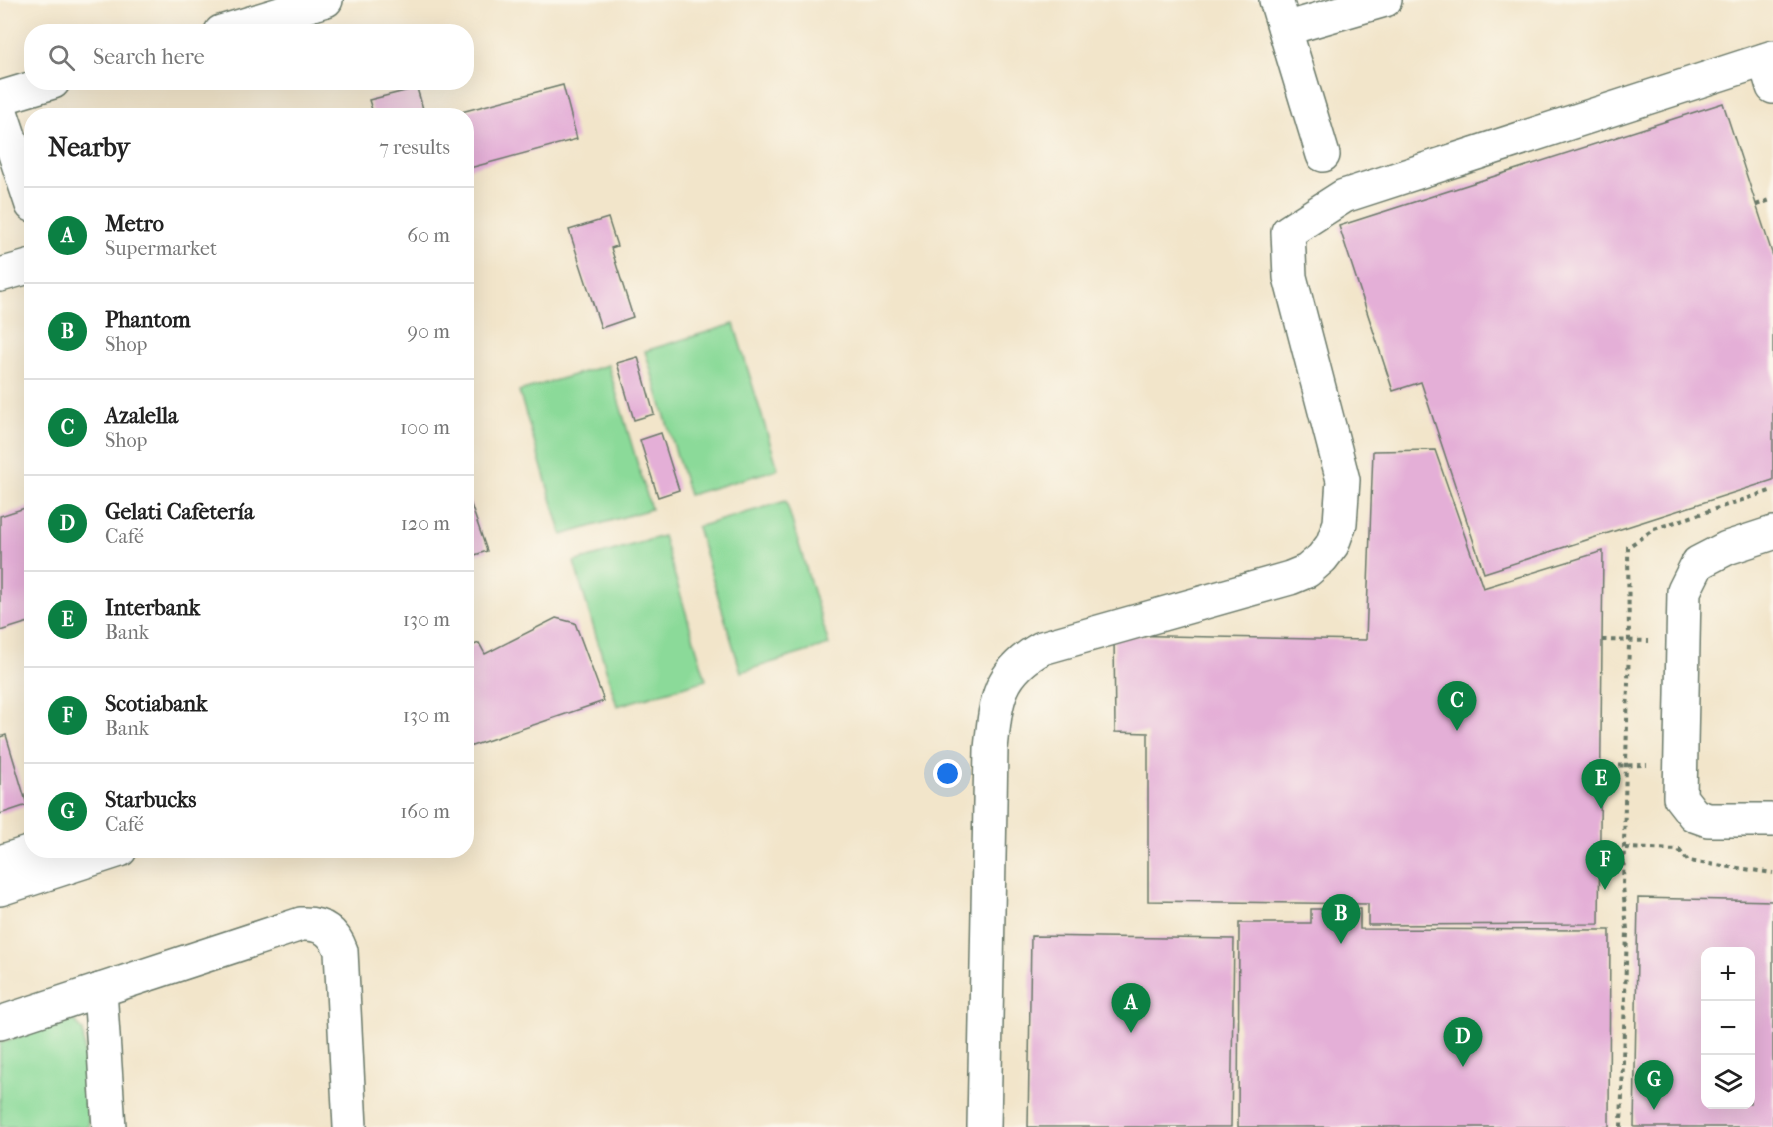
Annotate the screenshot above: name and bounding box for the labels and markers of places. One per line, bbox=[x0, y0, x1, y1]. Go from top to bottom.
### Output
pin: C bbox=[1438, 682, 1476, 731]
pin: E bbox=[1582, 760, 1620, 809]
pin: F bbox=[1586, 840, 1624, 890]
pin: B bbox=[1322, 894, 1360, 944]
pin: A bbox=[1112, 984, 1150, 1033]
pin: D bbox=[1444, 1018, 1482, 1067]
pin: G bbox=[1634, 1060, 1674, 1110]

